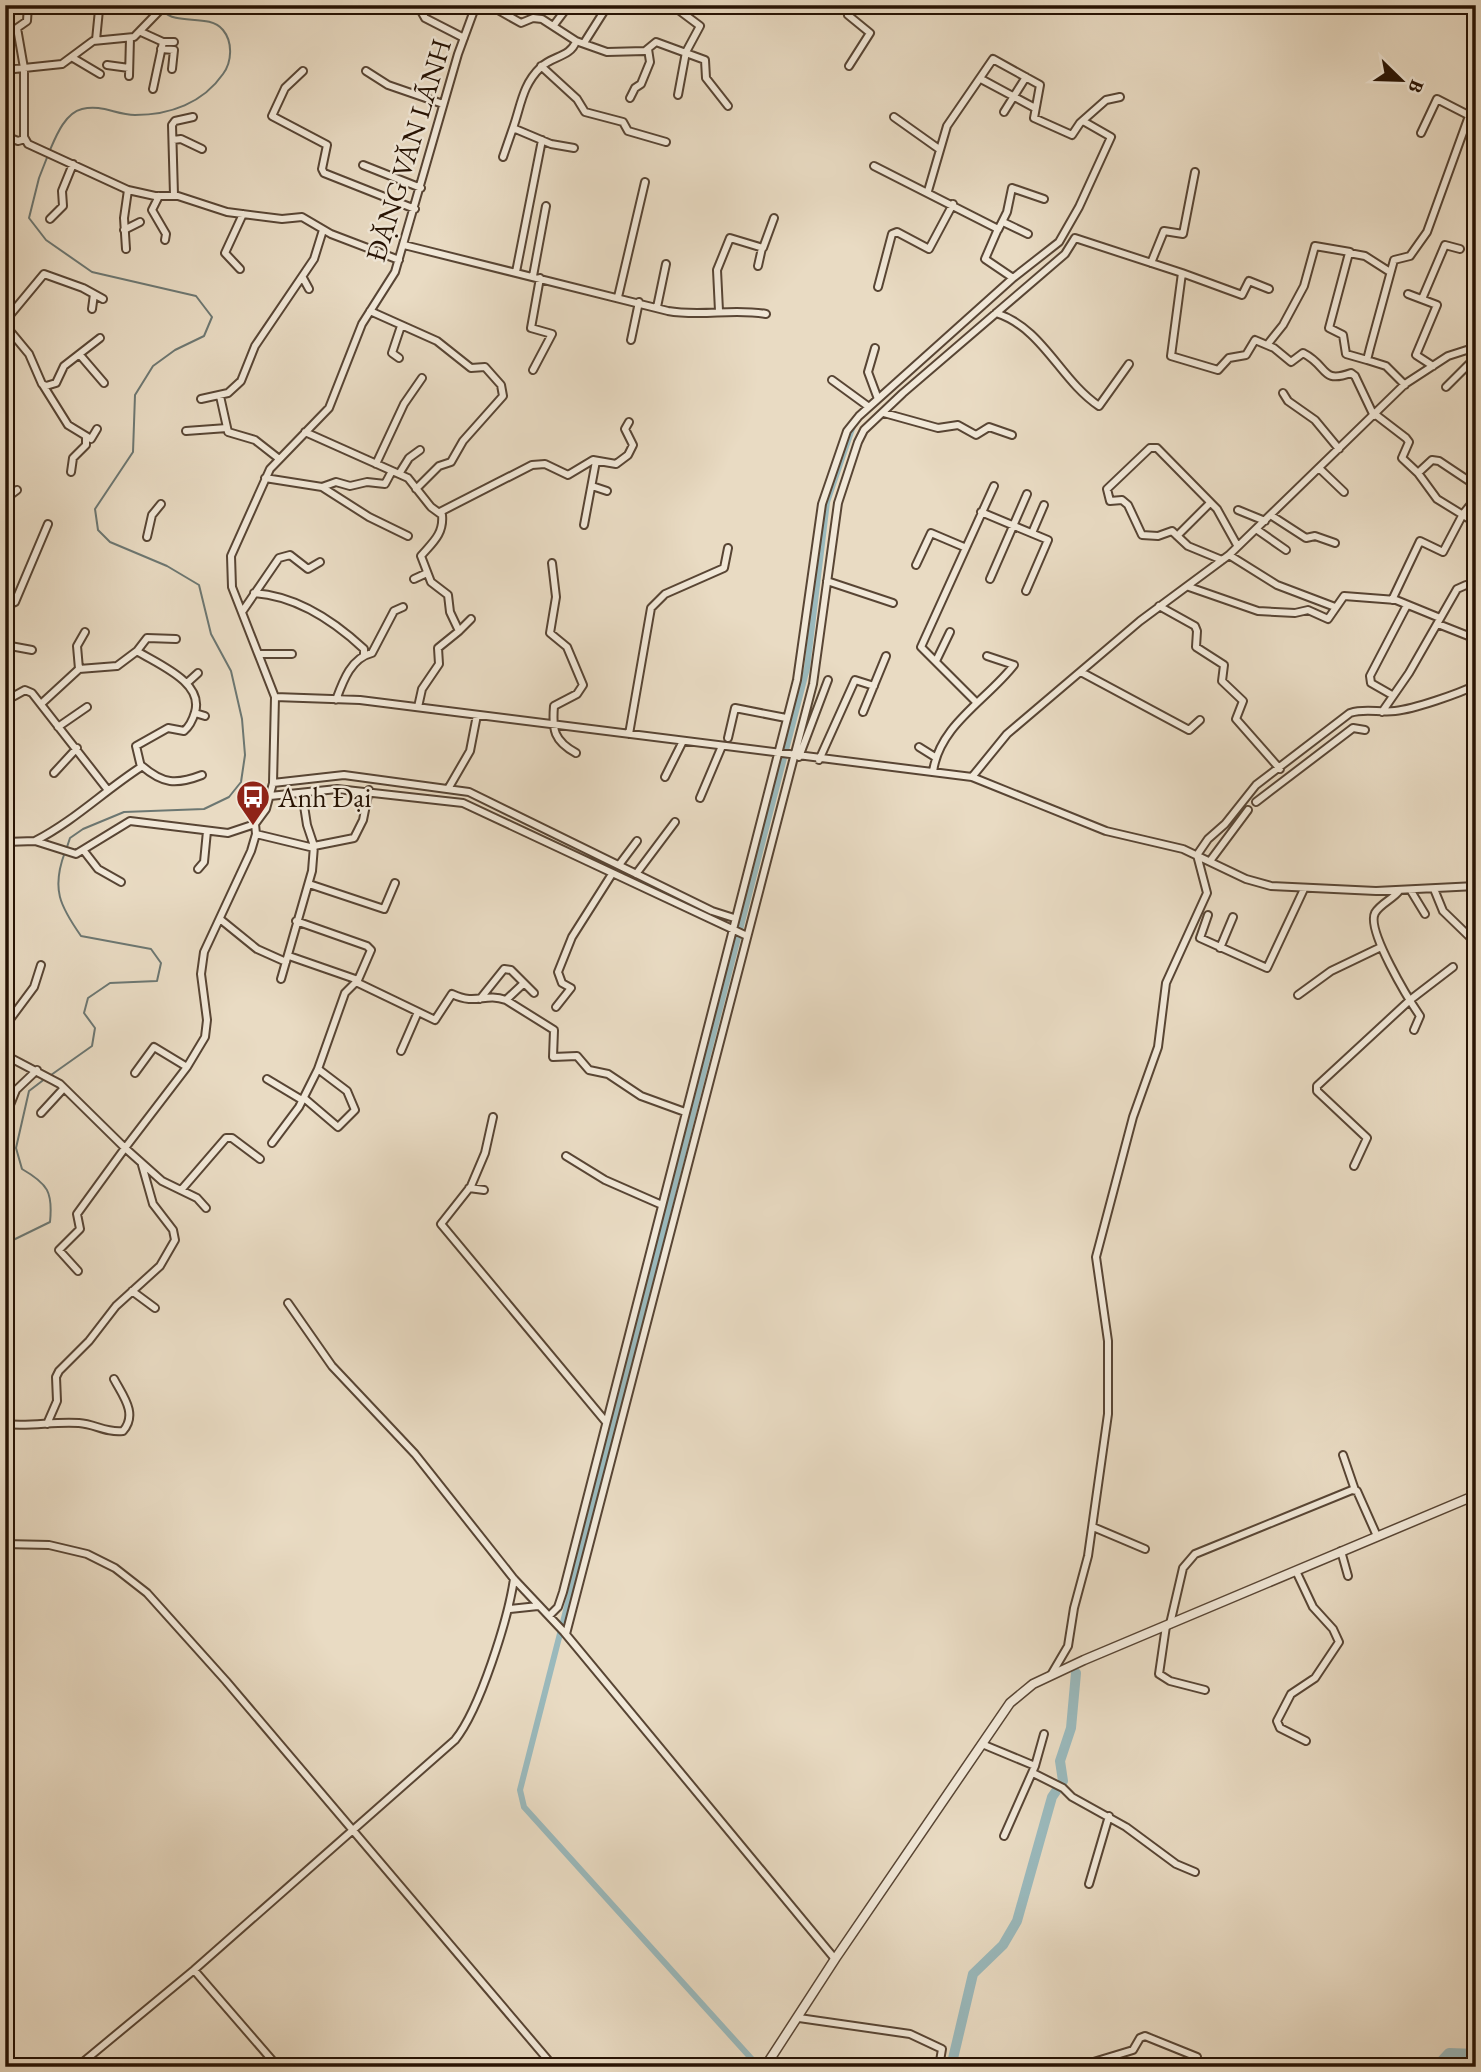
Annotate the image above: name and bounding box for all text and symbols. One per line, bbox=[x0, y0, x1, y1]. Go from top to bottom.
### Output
street label: ĐẶNG VĂN LÃNH bbox=[357, 34, 459, 266]
north arrow bbox=[1366, 46, 1436, 116]
text: B bbox=[1402, 76, 1430, 97]
bus stop icon: Anh Đại bbox=[234, 778, 272, 827]
place label: Anh Đại bbox=[277, 779, 371, 815]

